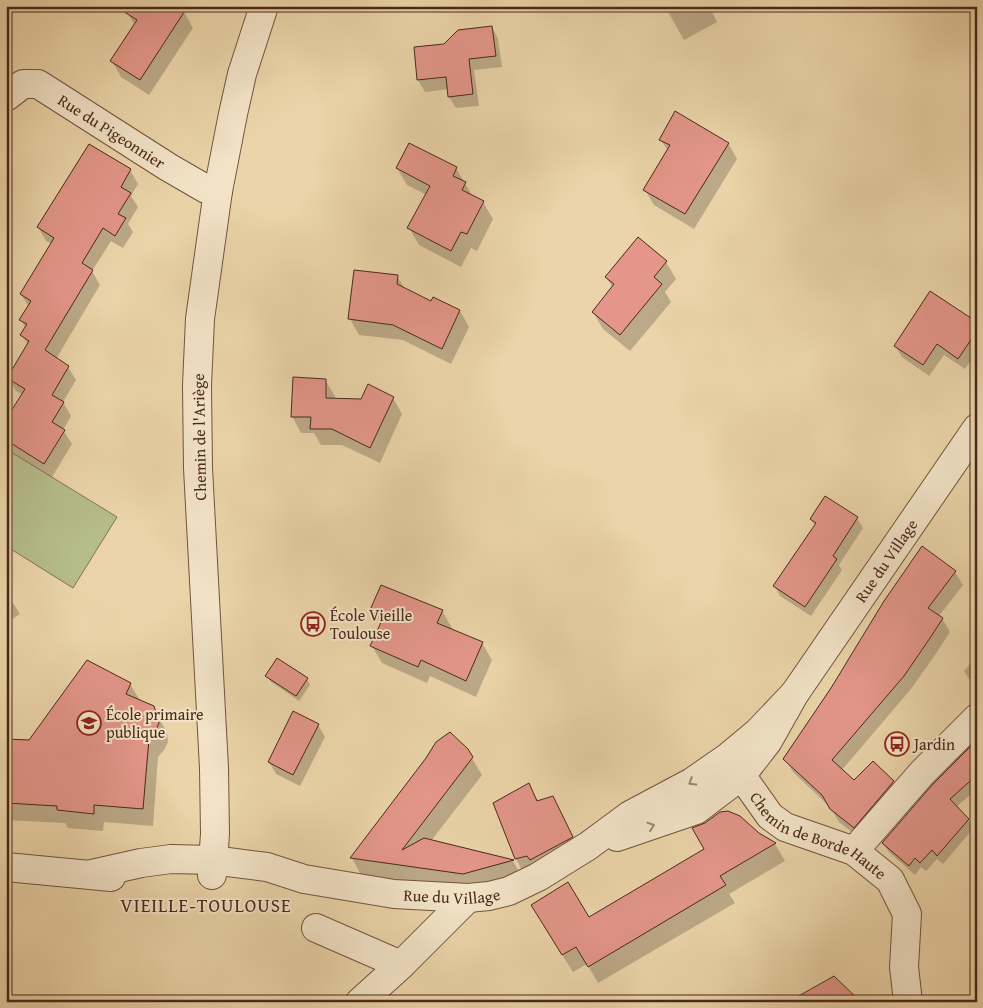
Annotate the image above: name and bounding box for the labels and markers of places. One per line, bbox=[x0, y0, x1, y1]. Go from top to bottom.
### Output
place label: École Vieille Toulouse bbox=[330, 603, 412, 645]
bus stop icon: École Vieille Toulouse bbox=[300, 611, 326, 637]
place label: École primaire publique bbox=[106, 702, 204, 744]
school or university icon: École primaire publique bbox=[76, 710, 102, 736]
bus stop icon: Jardin bbox=[884, 731, 910, 757]
place label: Jardin bbox=[912, 732, 955, 756]

